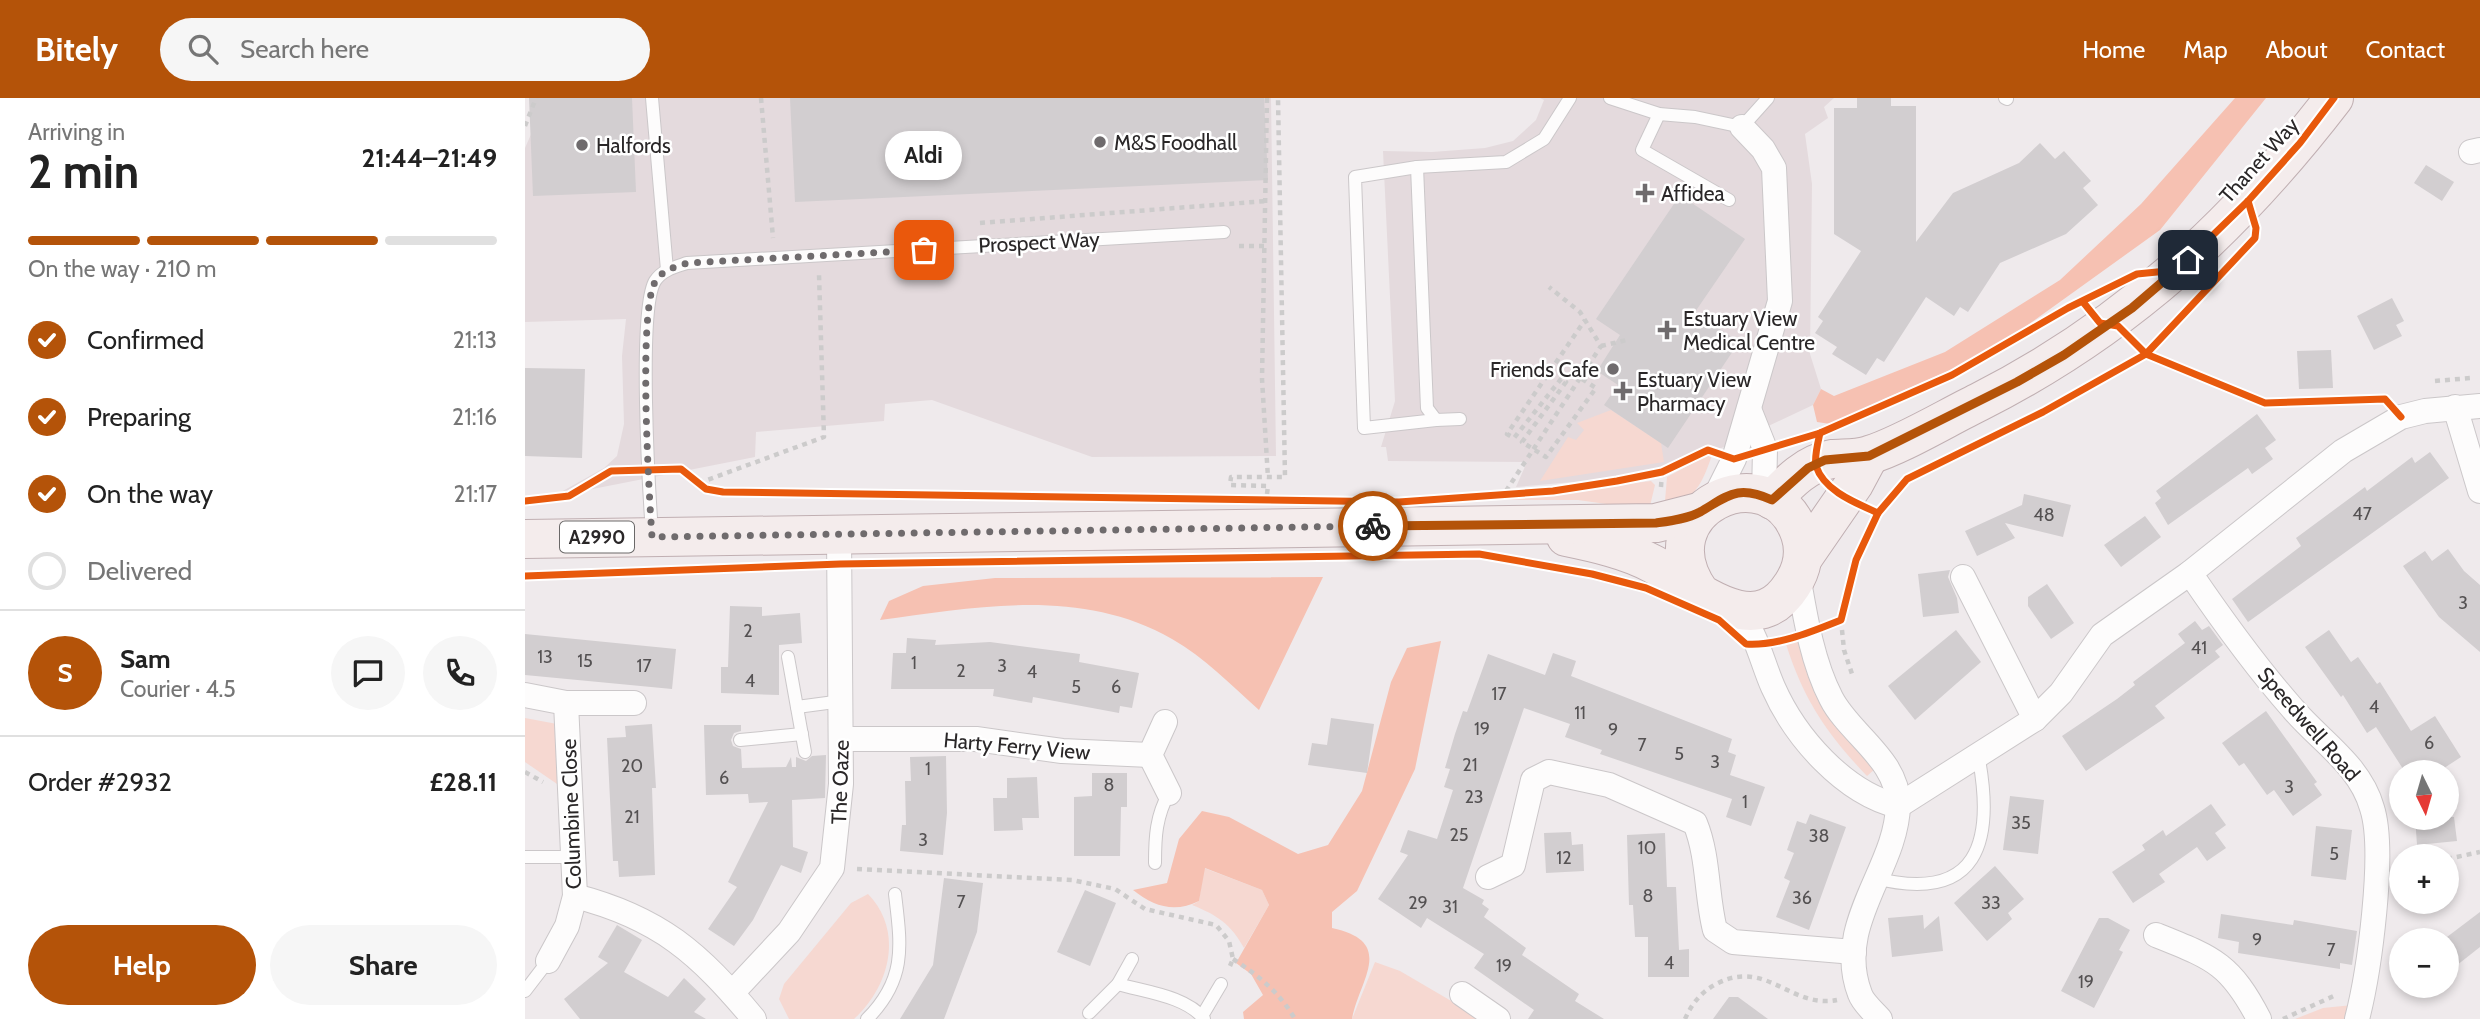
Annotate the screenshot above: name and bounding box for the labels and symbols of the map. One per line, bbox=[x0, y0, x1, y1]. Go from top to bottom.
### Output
street label: Thanet Way bbox=[2214, 112, 2304, 208]
place label: M&S Foodhall bbox=[1114, 130, 1237, 155]
callout: Aldi bbox=[885, 131, 963, 180]
place label: Halfords bbox=[596, 133, 671, 158]
marker: M&S Foodhall bbox=[1092, 134, 1108, 150]
marker: Halfords bbox=[574, 137, 590, 153]
place label: Affidea bbox=[1661, 181, 1724, 206]
marker: Affidea bbox=[1635, 183, 1655, 203]
pin bbox=[894, 220, 954, 280]
street label: Prospect Way bbox=[978, 226, 1101, 258]
pin bbox=[2158, 230, 2218, 290]
place label: Estuary View Medical Centre bbox=[1683, 306, 1815, 355]
marker: Estuary View Medical Centre bbox=[1657, 320, 1677, 340]
place label: Friends Cafe bbox=[1490, 357, 1599, 382]
marker: Friends Cafe bbox=[1605, 361, 1621, 377]
place label: Estuary View Pharmacy bbox=[1637, 367, 1752, 416]
marker: Estuary View Pharmacy bbox=[1615, 383, 1631, 399]
courier bbox=[1338, 491, 1408, 561]
house number: 47 bbox=[2352, 503, 2372, 525]
house number: 48 bbox=[2033, 504, 2055, 526]
road number: A2990 bbox=[560, 522, 634, 552]
house number: 3 bbox=[2458, 592, 2468, 614]
house number: 2 bbox=[743, 620, 753, 642]
house number: 41 bbox=[2191, 637, 2207, 659]
house number: 13 bbox=[537, 646, 553, 668]
house number: 15 bbox=[577, 650, 593, 672]
house number: 1 bbox=[911, 652, 917, 674]
house number: 17 bbox=[637, 655, 651, 677]
house number: 3 bbox=[997, 655, 1007, 677]
house number: 2 bbox=[956, 660, 966, 682]
house number: 4 bbox=[1027, 661, 1037, 683]
street label: Speedwell Road bbox=[2253, 662, 2365, 786]
house number: 4 bbox=[745, 670, 755, 692]
house number: 5 bbox=[1071, 676, 1081, 698]
house number: 6 bbox=[1111, 676, 1121, 698]
house number: 17 bbox=[1492, 683, 1506, 705]
house number: 4 bbox=[2369, 696, 2379, 718]
house number: 11 bbox=[1574, 702, 1586, 724]
house number: 19 bbox=[1474, 718, 1490, 740]
house number: 9 bbox=[1608, 719, 1618, 741]
street label: Harty Ferry View bbox=[943, 727, 1091, 765]
house number: 6 bbox=[2424, 732, 2434, 754]
house number: 7 bbox=[1637, 734, 1647, 756]
street label: Columbine Close bbox=[556, 738, 586, 890]
street label: The Oaze bbox=[826, 739, 854, 825]
house number: 5 bbox=[1674, 743, 1684, 765]
house number: 3 bbox=[1710, 751, 1720, 773]
house number: 21 bbox=[1462, 754, 1478, 776]
house number: 20 bbox=[621, 755, 643, 777]
house number: 1 bbox=[925, 758, 931, 780]
north arrow bbox=[2389, 760, 2459, 830]
house number: 6 bbox=[719, 767, 729, 789]
house number: 8 bbox=[1104, 774, 1114, 796]
house number: 3 bbox=[2284, 776, 2294, 798]
house number: 23 bbox=[1464, 786, 1484, 808]
house number: 1 bbox=[1742, 791, 1748, 813]
house number: 21 bbox=[624, 806, 640, 828]
house number: 35 bbox=[2011, 812, 2031, 834]
house number: 25 bbox=[1449, 824, 1469, 846]
house number: 38 bbox=[1809, 825, 1829, 847]
house number: 3 bbox=[918, 829, 928, 851]
house number: 10 bbox=[1638, 837, 1656, 859]
house number: 5 bbox=[2329, 843, 2339, 865]
house number: 12 bbox=[1556, 847, 1572, 869]
house number: 8 bbox=[1643, 885, 1653, 907]
house number: 36 bbox=[1792, 887, 1812, 909]
house number: 7 bbox=[956, 891, 966, 913]
house number: 29 bbox=[1408, 892, 1428, 914]
house number: 33 bbox=[1981, 892, 2001, 914]
house number: 31 bbox=[1442, 896, 1458, 918]
house number: 9 bbox=[2252, 929, 2262, 951]
house number: 7 bbox=[2326, 939, 2336, 961]
house number: 4 bbox=[1664, 952, 1674, 974]
house number: 19 bbox=[1496, 955, 1512, 977]
house number: 19 bbox=[2078, 971, 2094, 993]

